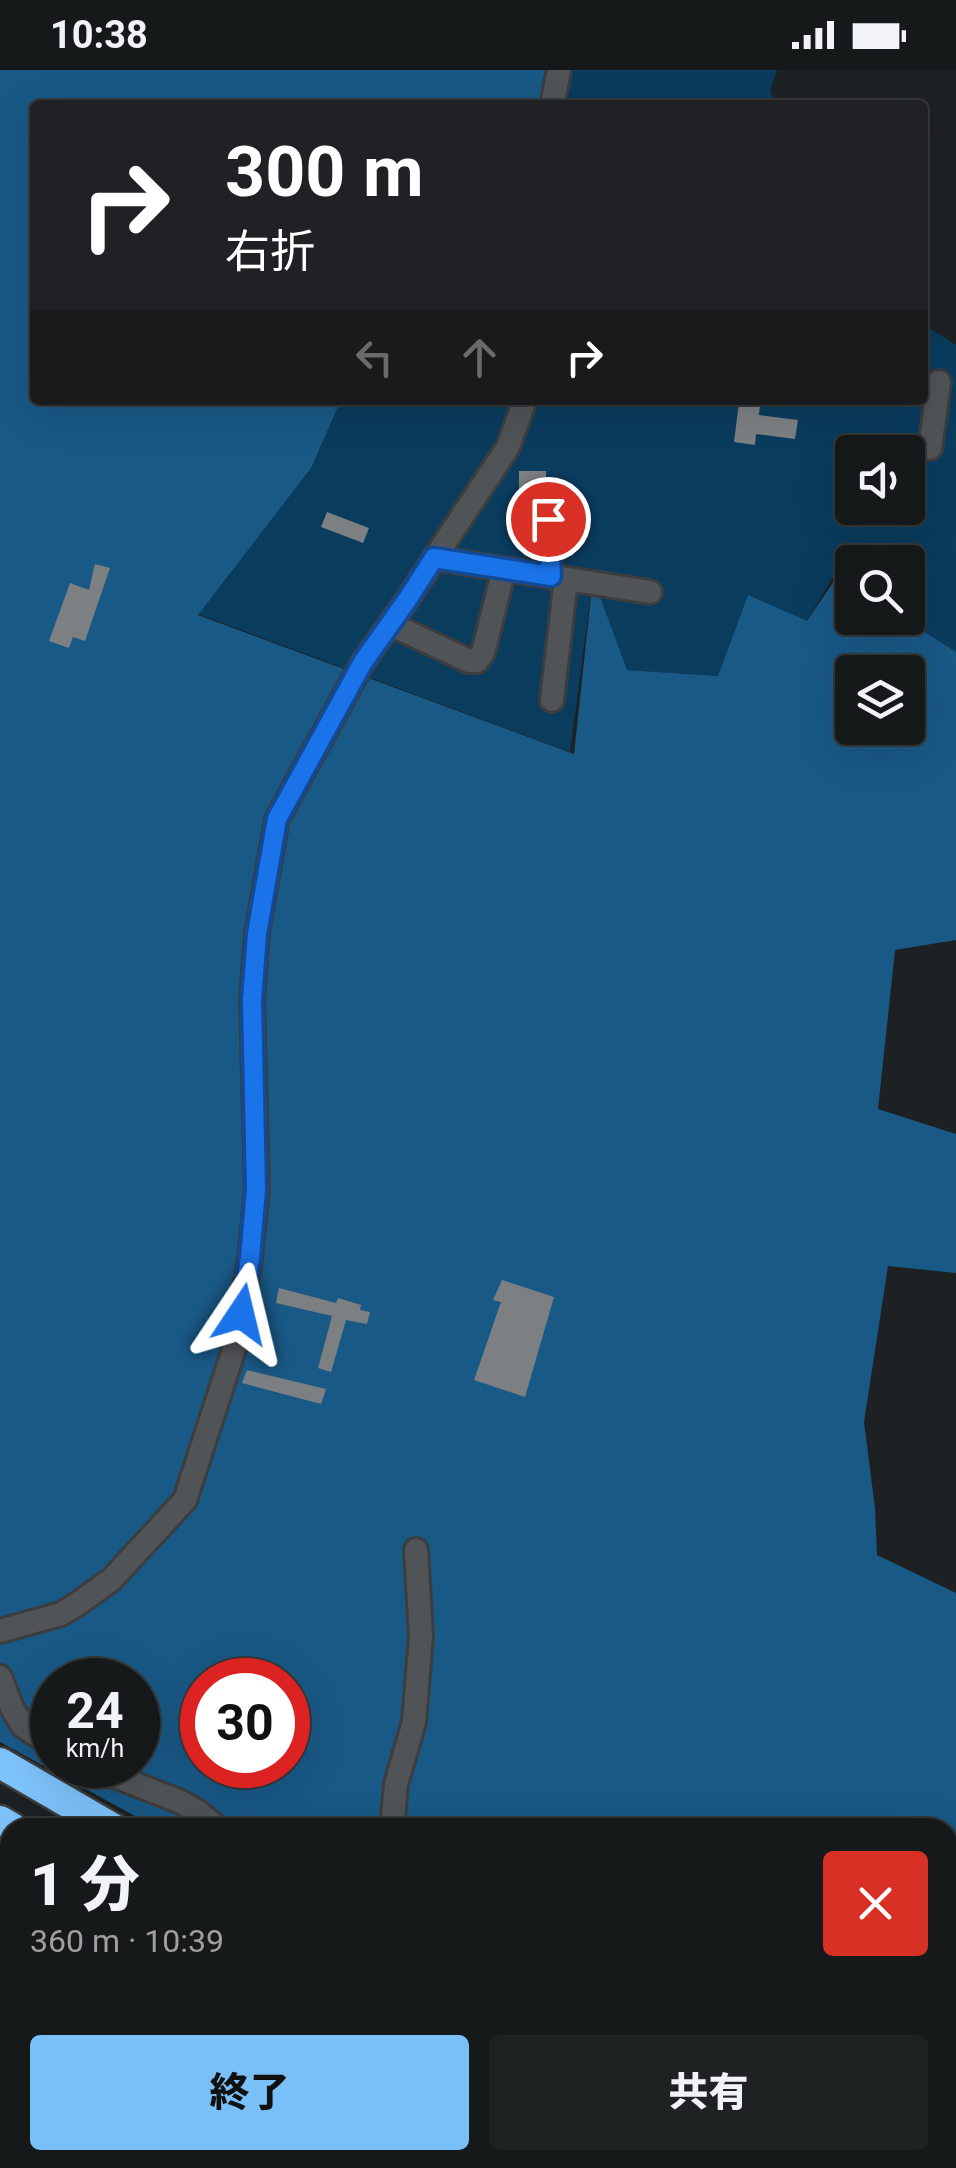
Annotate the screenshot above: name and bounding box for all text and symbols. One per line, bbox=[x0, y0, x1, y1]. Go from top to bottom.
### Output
text: 10:38 bbox=[50, 13, 148, 57]
text: 300 m bbox=[225, 131, 424, 213]
icon: right bbox=[60, 140, 190, 270]
text: 右折 bbox=[225, 225, 315, 278]
icon: left bbox=[347, 330, 402, 385]
icon: ahead bbox=[452, 330, 507, 385]
icon: right bbox=[557, 330, 612, 385]
map controls bbox=[835, 435, 925, 745]
button: sound bbox=[835, 435, 925, 525]
pin bbox=[506, 477, 591, 562]
icon: arrive bbox=[521, 492, 576, 547]
button: search bbox=[835, 545, 925, 635]
button: layers bbox=[835, 655, 925, 745]
position arrow bbox=[189, 1262, 293, 1366]
speed limit sign: 30 bbox=[180, 1658, 310, 1788]
text: 24 bbox=[66, 1682, 124, 1740]
text: km/h bbox=[66, 1734, 124, 1763]
text: 1 分 bbox=[30, 1849, 140, 1920]
button: close bbox=[823, 1851, 928, 1956]
text: 360 m · 10:39 bbox=[30, 1922, 224, 1960]
button: 終了 bbox=[30, 2035, 469, 2150]
button: 共有 bbox=[489, 2035, 928, 2150]

